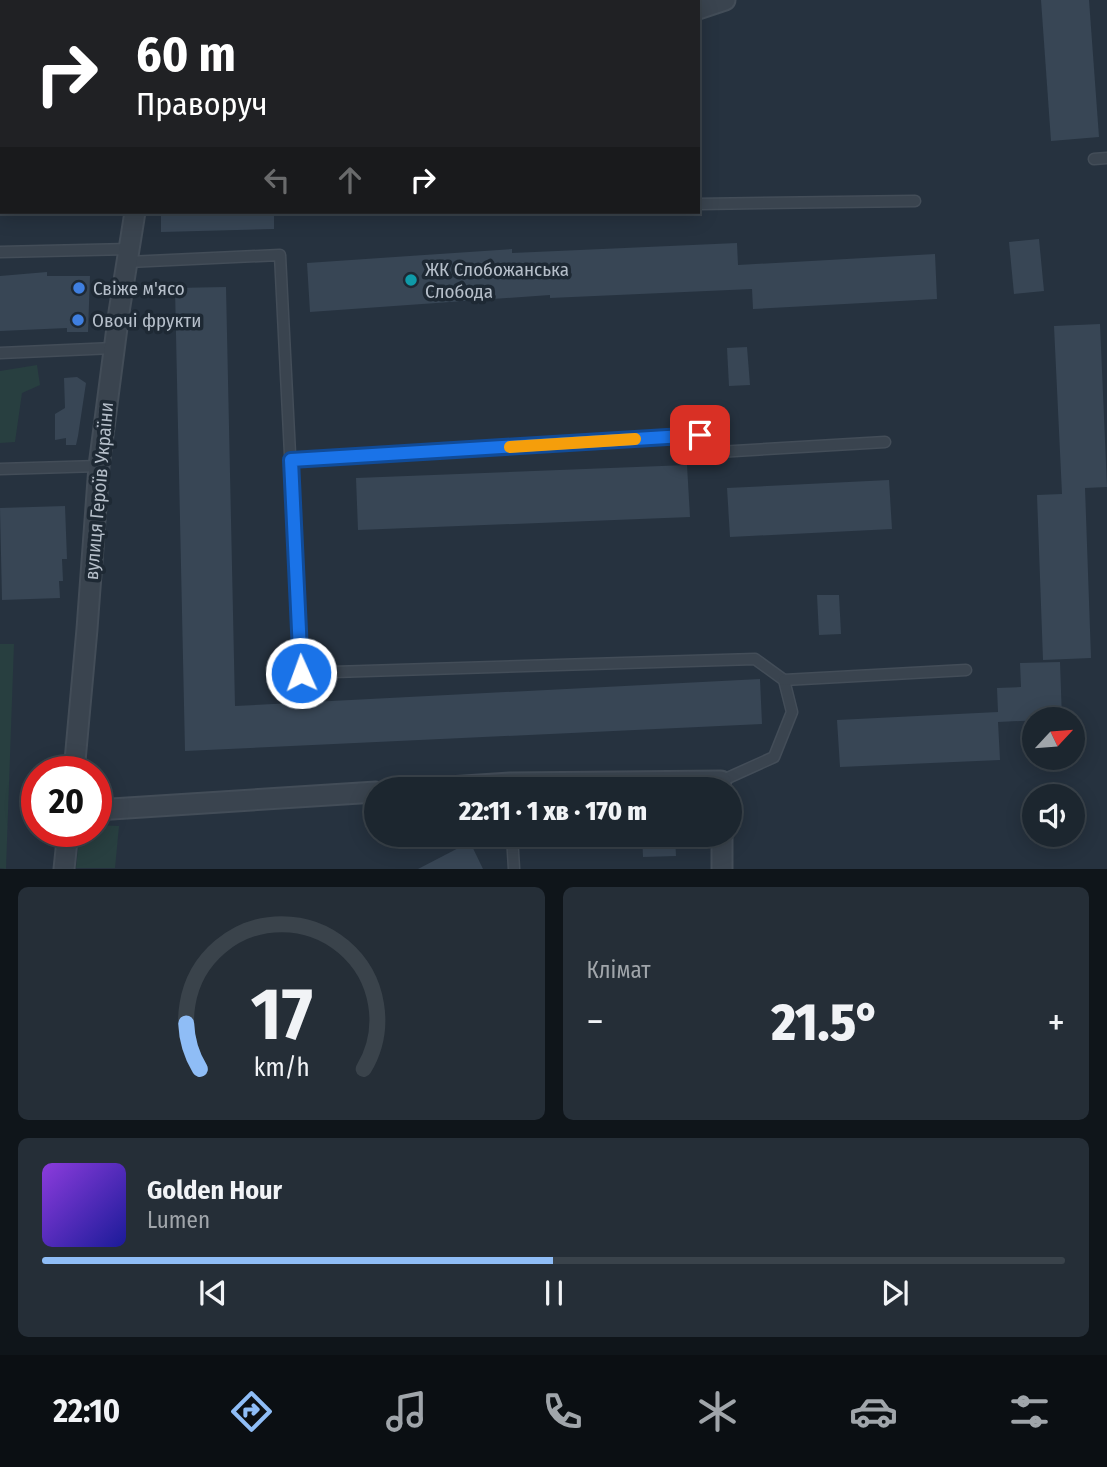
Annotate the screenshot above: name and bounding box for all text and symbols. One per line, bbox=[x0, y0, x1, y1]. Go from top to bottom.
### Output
text: 60 m bbox=[136, 25, 236, 84]
icon: right bbox=[21, 28, 112, 119]
text: Праворуч bbox=[136, 85, 268, 123]
icon: left bbox=[258, 161, 296, 199]
icon: ahead bbox=[331, 161, 369, 199]
icon: right bbox=[404, 161, 442, 199]
place label: ЖК Слобожанська Слобода bbox=[425, 258, 569, 303]
marker: ЖК Слобожанська Слобода bbox=[403, 272, 419, 288]
place label: Свіже м'ясо bbox=[93, 277, 185, 300]
marker: Свіже м'ясо bbox=[71, 280, 87, 296]
place label: Овочі фрукти bbox=[92, 309, 201, 332]
marker: Овочі фрукти bbox=[70, 312, 86, 328]
street label: вулиця Героїв України bbox=[80, 401, 118, 581]
pin bbox=[670, 405, 730, 465]
icon: arrive bbox=[681, 416, 719, 454]
position arrow bbox=[264, 636, 338, 710]
north arrow bbox=[1022, 707, 1085, 770]
map controls bbox=[1022, 707, 1085, 847]
speed limit sign: 20 bbox=[21, 756, 112, 847]
button: sound bbox=[1022, 784, 1085, 847]
text: 22:11 · 1 хв · 170 m bbox=[459, 796, 647, 827]
text: Клімат bbox=[587, 956, 651, 984]
text: 17 bbox=[250, 972, 312, 1059]
text: 21.5° bbox=[771, 991, 880, 1054]
text: − bbox=[587, 999, 604, 1045]
text: + bbox=[1048, 999, 1065, 1045]
text: km/h bbox=[253, 1053, 309, 1083]
text: Golden Hour bbox=[147, 1175, 282, 1206]
text: Lumen bbox=[147, 1206, 210, 1234]
icon: previous bbox=[194, 1274, 232, 1312]
icon: pause bbox=[535, 1274, 573, 1312]
icon: next bbox=[876, 1274, 914, 1312]
icon: directions bbox=[227, 1387, 276, 1436]
icon: music bbox=[382, 1387, 431, 1436]
icon: phone bbox=[538, 1387, 587, 1436]
icon: climate bbox=[693, 1387, 742, 1436]
icon: car bbox=[849, 1387, 898, 1436]
icon: filters bbox=[1005, 1387, 1054, 1436]
text: 22:10 bbox=[53, 1392, 120, 1430]

